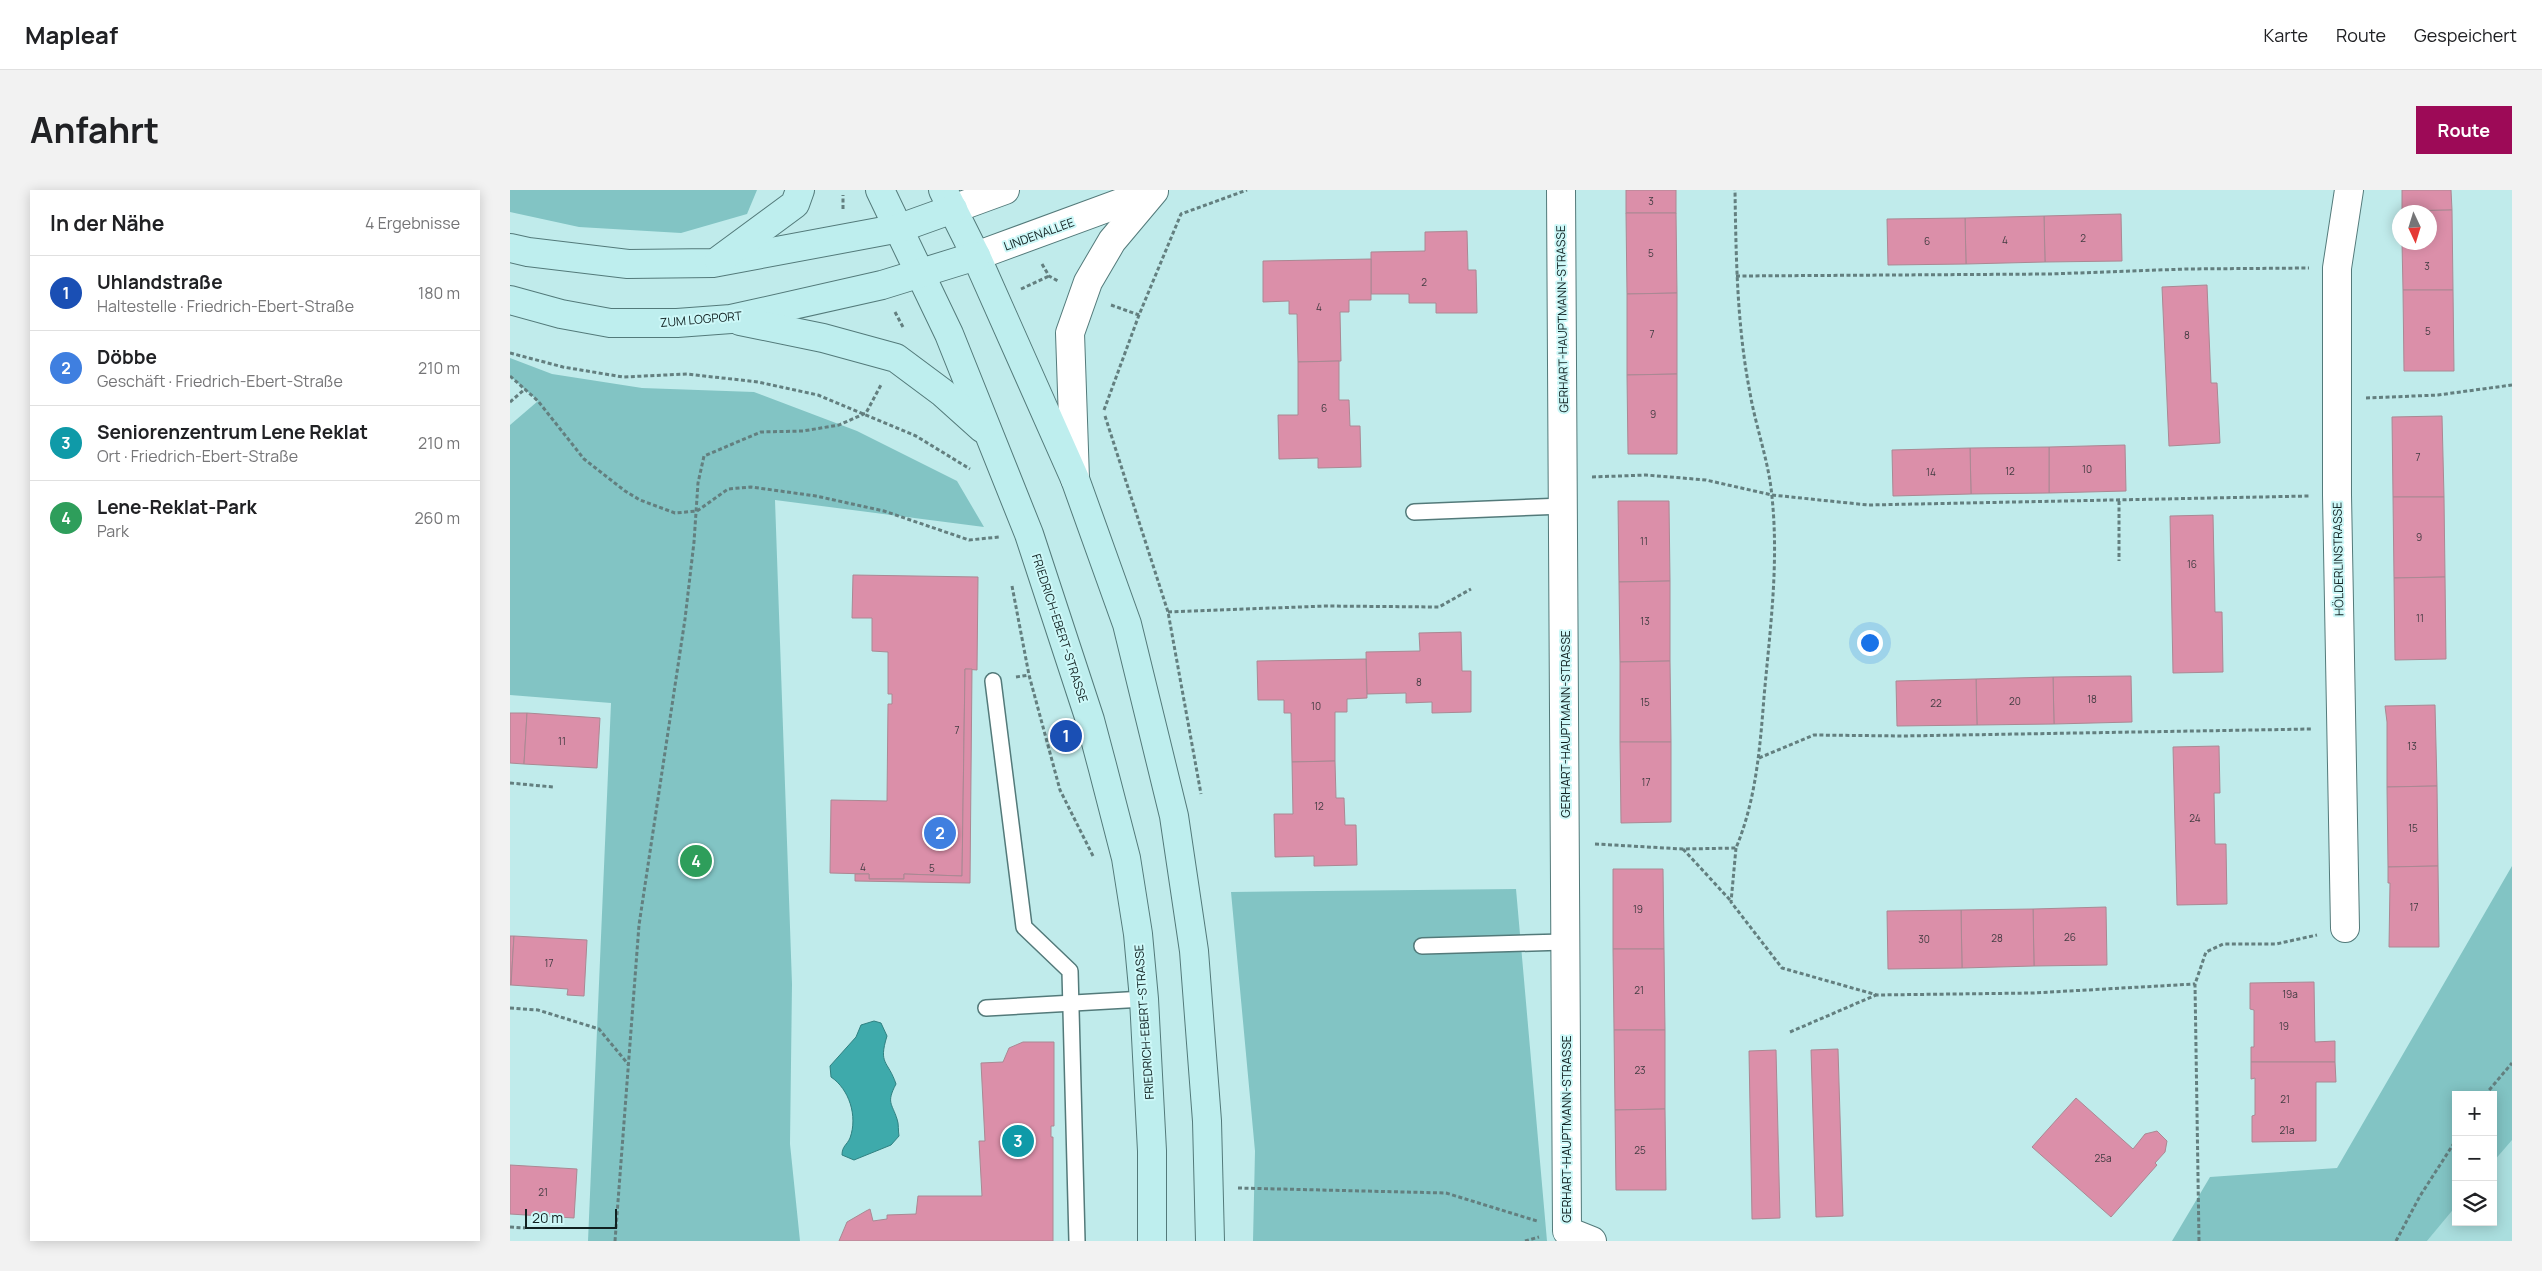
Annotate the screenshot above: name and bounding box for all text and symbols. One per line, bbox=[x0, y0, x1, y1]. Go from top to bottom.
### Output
text: Mapleaf bbox=[25, 18, 118, 51]
text: Karte bbox=[2263, 23, 2308, 47]
text: Route bbox=[2336, 23, 2386, 47]
text: Gespeichert bbox=[2414, 23, 2517, 47]
text: Anfahrt bbox=[30, 106, 159, 154]
button: Route bbox=[2416, 106, 2512, 154]
house number: 3 bbox=[1648, 194, 1654, 208]
north arrow bbox=[2392, 205, 2437, 250]
text: In der Nähe bbox=[50, 209, 164, 237]
text: 4 Ergebnisse bbox=[365, 212, 460, 234]
street label: LINDENALLEE bbox=[1001, 213, 1077, 255]
street label: GERHART-HAUPTMANN-STRASSE bbox=[1552, 225, 1572, 413]
house number: 2 bbox=[2080, 231, 2086, 245]
house number: 4 bbox=[2002, 233, 2008, 247]
house number: 6 bbox=[1924, 234, 1930, 248]
house number: 5 bbox=[1648, 246, 1654, 260]
house number: 3 bbox=[2424, 259, 2430, 273]
text: Uhlandstraße bbox=[97, 269, 223, 295]
house number: 2 bbox=[1421, 275, 1427, 289]
text: 1 bbox=[62, 282, 70, 304]
text: 180 m bbox=[418, 282, 460, 304]
text: Haltestelle · Friedrich-Ebert-Straße bbox=[97, 295, 354, 317]
house number: 4 bbox=[1316, 300, 1322, 314]
street label: ZUM LOGPORT bbox=[659, 307, 743, 331]
house number: 5 bbox=[2425, 324, 2431, 338]
house number: 7 bbox=[1649, 327, 1655, 341]
house number: 8 bbox=[2184, 328, 2190, 342]
text: Döbbe bbox=[97, 344, 157, 370]
text: 2 bbox=[61, 357, 71, 379]
text: 210 m bbox=[418, 357, 460, 379]
text: Geschäft · Friedrich-Ebert-Straße bbox=[97, 370, 343, 392]
house number: 6 bbox=[1321, 401, 1327, 415]
house number: 9 bbox=[1650, 407, 1656, 421]
text: Seniorenzentrum Lene Reklat bbox=[97, 419, 368, 445]
text: 3 bbox=[61, 432, 71, 454]
text: 210 m bbox=[418, 432, 460, 454]
text: Ort · Friedrich-Ebert-Straße bbox=[97, 445, 298, 467]
house number: 7 bbox=[2415, 450, 2421, 464]
house number: 10 bbox=[2082, 462, 2092, 476]
house number: 12 bbox=[2005, 464, 2015, 478]
house number: 14 bbox=[1926, 465, 1936, 479]
text: Lene-Reklat-Park bbox=[97, 494, 257, 520]
street label: HÖLDERLINSTRASSE bbox=[2329, 502, 2347, 616]
text: 4 bbox=[61, 507, 71, 529]
text: 260 m bbox=[414, 507, 460, 529]
text: Park bbox=[97, 520, 129, 542]
house number: 9 bbox=[2416, 530, 2422, 544]
house number: 11 bbox=[1640, 534, 1648, 548]
street label: FRIEDRICH-EBERT-STRASSE bbox=[1028, 551, 1092, 705]
house number: 16 bbox=[2187, 557, 2197, 571]
house number: 11 bbox=[2416, 611, 2424, 625]
house number: 13 bbox=[1640, 614, 1650, 628]
street label: GERHART-HAUPTMANN-STRASSE bbox=[1557, 630, 1574, 818]
your location bbox=[1857, 630, 1883, 656]
house number: 8 bbox=[1416, 675, 1422, 689]
house number: 18 bbox=[2087, 692, 2097, 706]
house number: 20 bbox=[2009, 694, 2021, 708]
house number: 15 bbox=[1640, 695, 1650, 709]
house number: 22 bbox=[1930, 696, 1942, 710]
house number: 10 bbox=[1311, 699, 1321, 713]
pin: 1 bbox=[1050, 717, 1082, 755]
house number: 7 bbox=[954, 723, 960, 737]
house number: 11 bbox=[558, 734, 566, 748]
house number: 13 bbox=[2407, 739, 2417, 753]
house number: 17 bbox=[1642, 775, 1650, 789]
house number: 12 bbox=[1314, 799, 1324, 813]
house number: 24 bbox=[2189, 811, 2201, 825]
pin: 2 bbox=[924, 814, 956, 852]
house number: 15 bbox=[2408, 821, 2418, 835]
pin: 4 bbox=[680, 842, 712, 880]
house number: 4 bbox=[860, 860, 866, 874]
house number: 5 bbox=[929, 861, 935, 875]
house number: 17 bbox=[2410, 900, 2418, 914]
house number: 19 bbox=[1633, 902, 1643, 916]
house number: 26 bbox=[2064, 930, 2076, 944]
house number: 28 bbox=[1991, 931, 2003, 945]
house number: 30 bbox=[1918, 932, 1930, 946]
street label: FRIEDRICH-EBERT-STRASSE bbox=[1130, 944, 1158, 1100]
house number: 17 bbox=[545, 956, 553, 970]
house number: 21 bbox=[1634, 983, 1644, 997]
house number: 19a bbox=[2282, 987, 2298, 1001]
house number: 19 bbox=[2279, 1019, 2289, 1033]
street label: GERHART-HAUPTMANN-STRASSE bbox=[1558, 1035, 1575, 1223]
house number: 23 bbox=[1634, 1063, 1646, 1077]
map controls bbox=[2452, 1091, 2497, 1226]
button: + bbox=[2452, 1091, 2497, 1136]
house number: 21 bbox=[2280, 1092, 2290, 1106]
pin: 3 bbox=[1002, 1122, 1034, 1160]
house number: 21a bbox=[2279, 1123, 2295, 1137]
button: − bbox=[2452, 1136, 2497, 1181]
house number: 25 bbox=[1634, 1143, 1646, 1157]
house number: 25a bbox=[2094, 1151, 2112, 1165]
button: layers bbox=[2452, 1181, 2497, 1226]
house number: 21 bbox=[538, 1185, 548, 1199]
scale bar bbox=[525, 1206, 618, 1229]
text: 20 m bbox=[532, 1208, 563, 1227]

